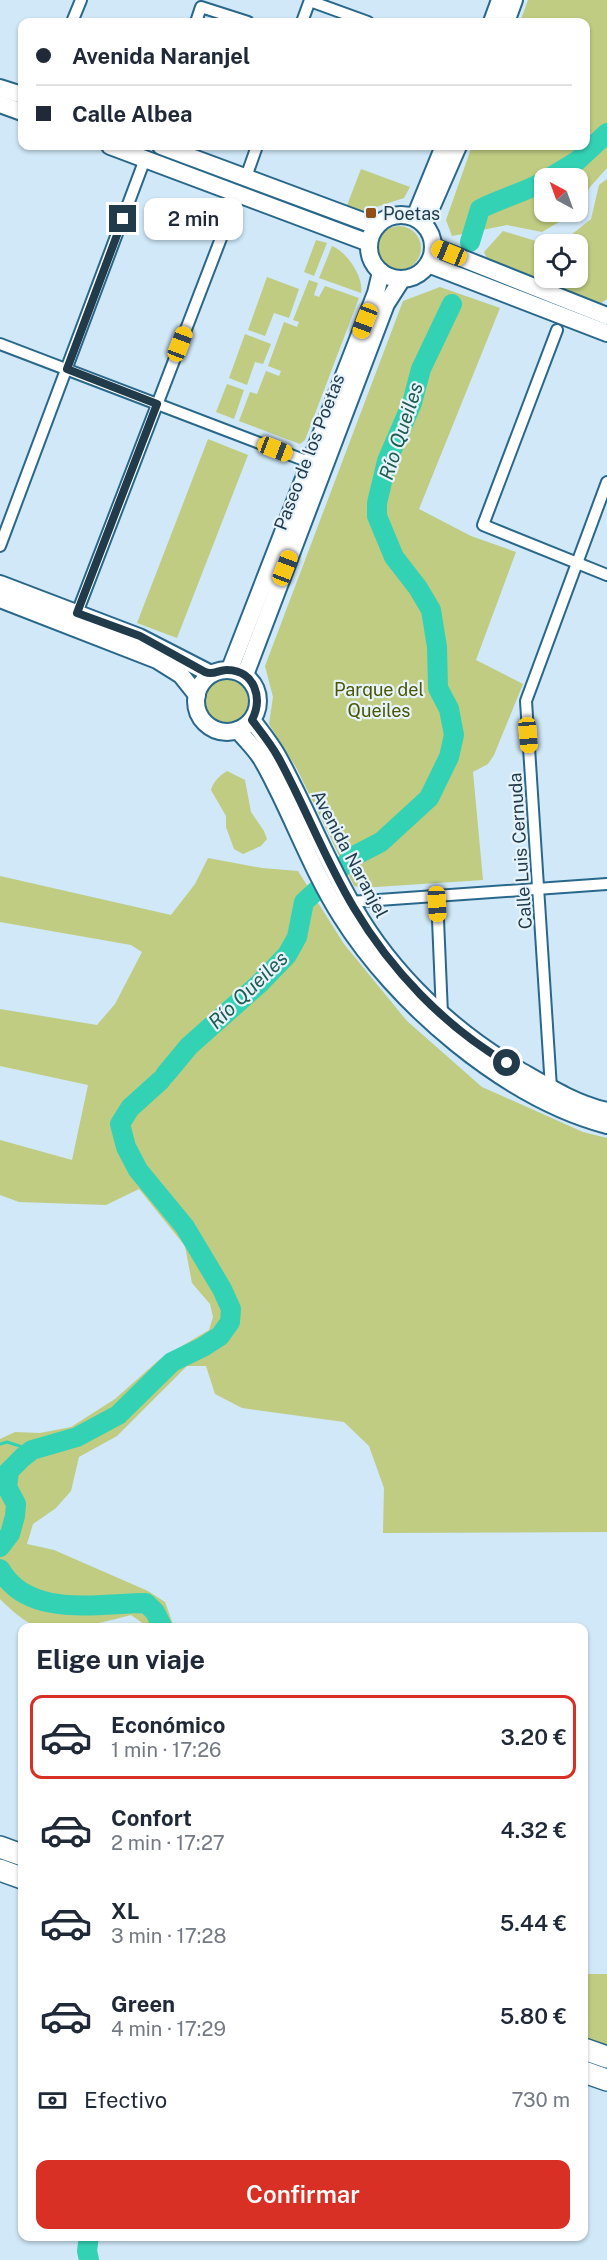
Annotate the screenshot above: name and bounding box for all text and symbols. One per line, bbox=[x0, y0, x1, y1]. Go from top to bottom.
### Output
text: Avenida Naranjel bbox=[72, 43, 250, 69]
text: Calle Albea bbox=[72, 101, 193, 127]
north arrow bbox=[534, 168, 588, 222]
map controls bbox=[534, 168, 588, 288]
callout: 2 min bbox=[144, 198, 243, 240]
place label: Poetas bbox=[383, 203, 440, 224]
route end bbox=[109, 205, 136, 232]
marker: Poetas bbox=[364, 206, 378, 220]
text: 2 min bbox=[168, 207, 219, 231]
button: locate bbox=[534, 234, 588, 288]
car bbox=[429, 238, 469, 268]
car bbox=[350, 301, 380, 341]
car bbox=[165, 324, 195, 364]
street label: Paseo de los Poetas bbox=[270, 371, 348, 533]
water label: Río Queiles bbox=[374, 379, 428, 483]
car bbox=[255, 434, 295, 464]
car bbox=[270, 548, 300, 588]
park label: Parque del Queiles bbox=[334, 679, 424, 721]
car bbox=[517, 716, 539, 754]
street label: Calle Luis Cernuda bbox=[504, 772, 536, 930]
street label: Avenida Naranjel bbox=[307, 787, 393, 921]
car bbox=[427, 886, 447, 922]
water label: Río Queiles bbox=[203, 946, 293, 1034]
route start bbox=[493, 1049, 520, 1076]
text: Elige un viaje bbox=[36, 1643, 205, 1675]
icon: car bbox=[39, 1710, 93, 1764]
text: Económico bbox=[111, 1712, 226, 1738]
text: 3.20 € bbox=[500, 1724, 567, 1750]
text: 1 min · 17:26 bbox=[111, 1738, 222, 1762]
icon: car bbox=[39, 1803, 93, 1857]
text: Confort bbox=[111, 1805, 192, 1831]
text: 4.32 € bbox=[501, 1817, 567, 1843]
text: 2 min · 17:27 bbox=[111, 1831, 225, 1855]
icon: car bbox=[39, 1896, 93, 1950]
text: XL bbox=[111, 1898, 139, 1924]
text: 5.44 € bbox=[500, 1910, 567, 1936]
text: 3 min · 17:28 bbox=[111, 1924, 227, 1948]
icon: car bbox=[39, 1989, 93, 2043]
text: Green bbox=[111, 1991, 175, 2017]
text: 5.80 € bbox=[500, 2003, 567, 2029]
text: 4 min · 17:29 bbox=[111, 2017, 226, 2041]
icon: cash bbox=[36, 2084, 69, 2117]
text: Efectivo bbox=[84, 2087, 167, 2113]
text: 730 m bbox=[512, 2088, 570, 2112]
button: Confirmar bbox=[36, 2160, 570, 2229]

